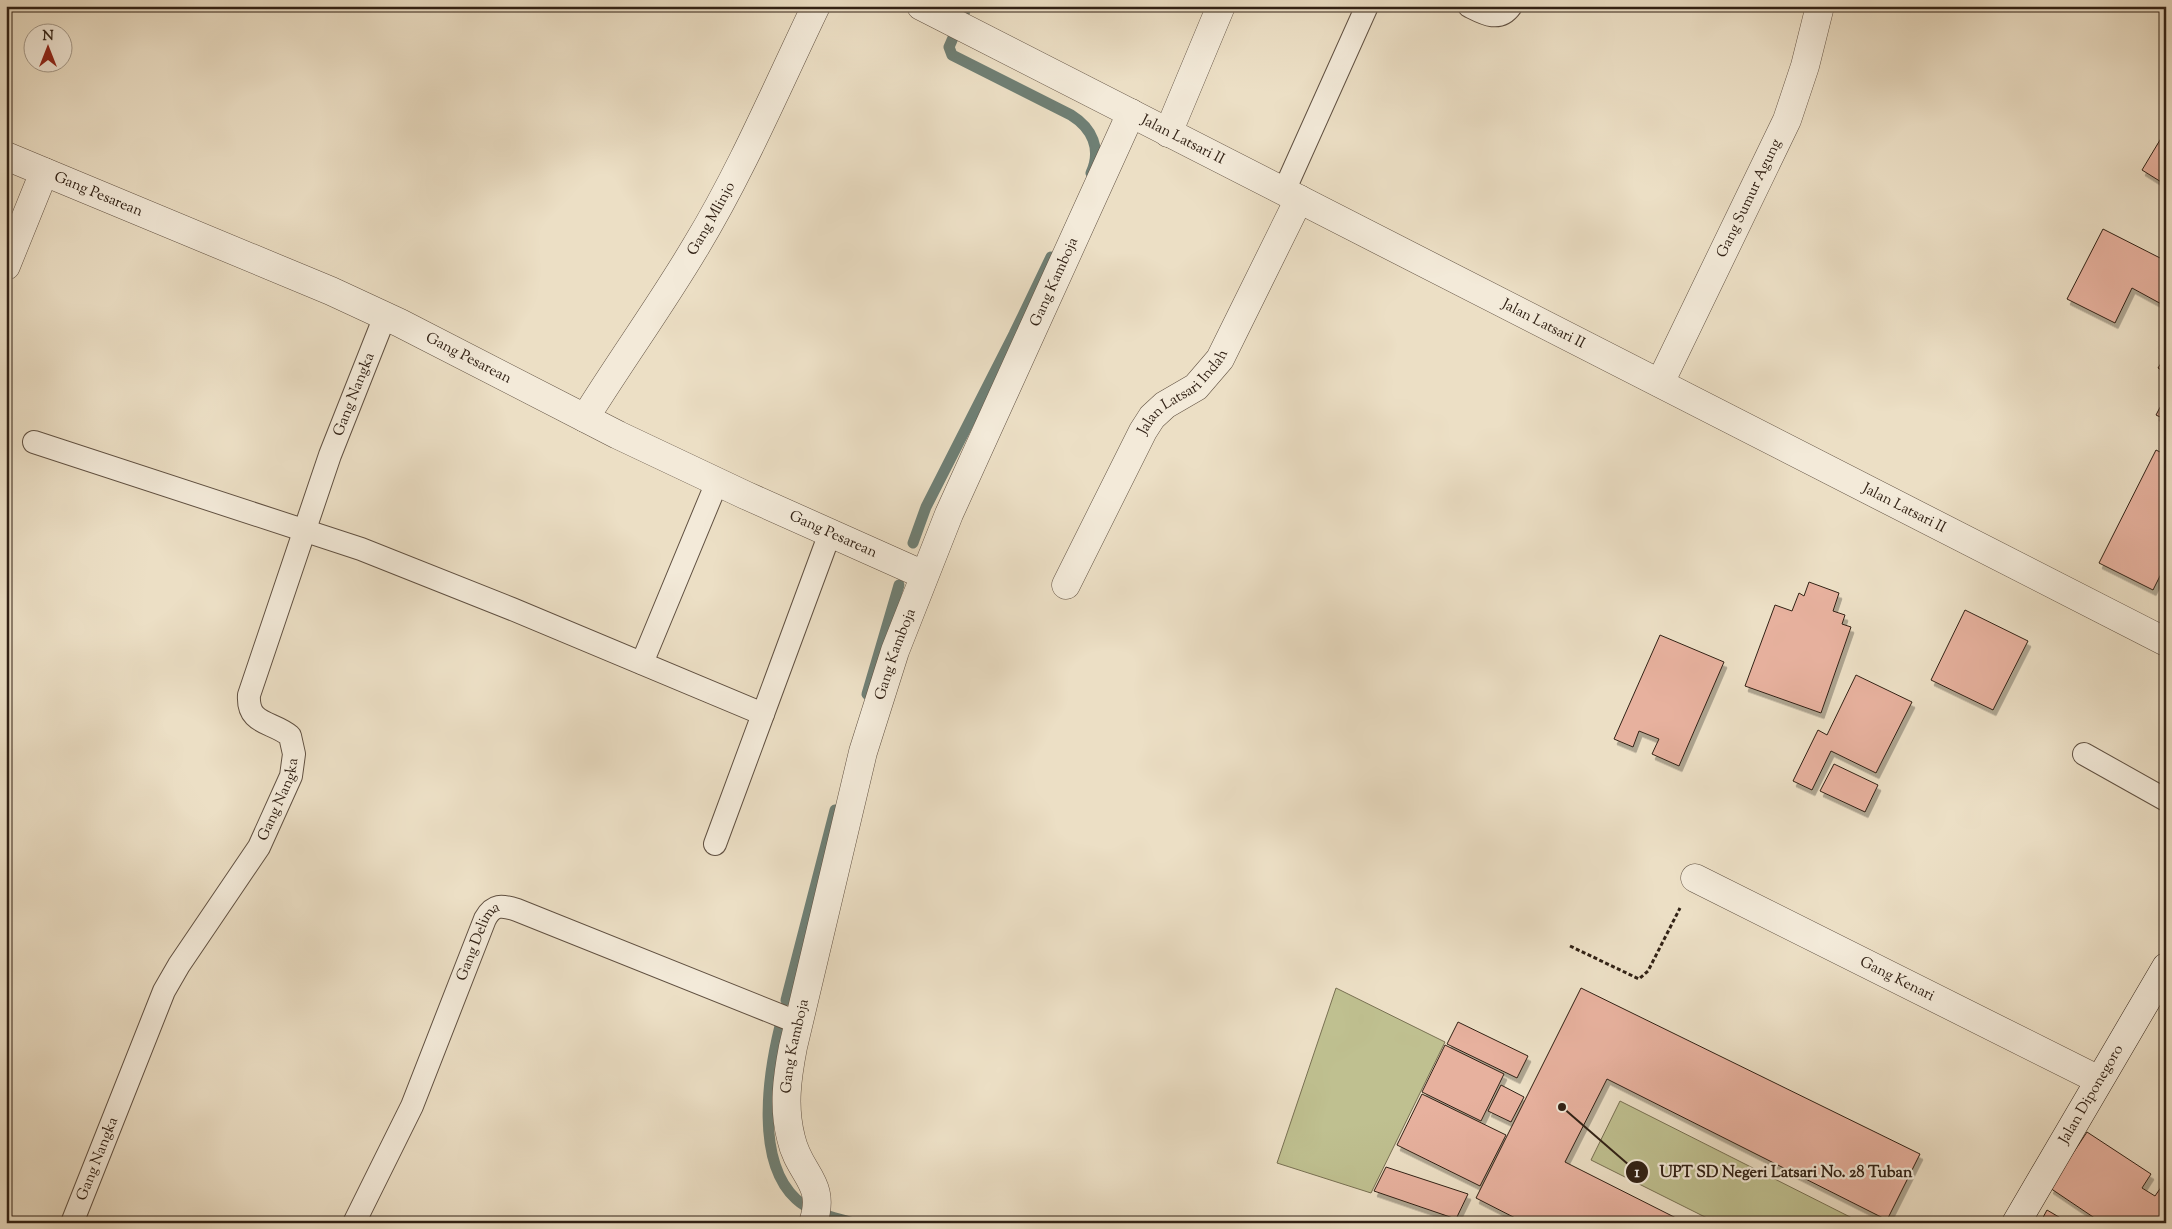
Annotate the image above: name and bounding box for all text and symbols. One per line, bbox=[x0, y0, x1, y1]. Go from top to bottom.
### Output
north arrow bbox=[22, 22, 72, 72]
text: N bbox=[42, 27, 54, 47]
street label: Jalan Latsari II bbox=[1137, 109, 1228, 170]
street label: Gang Sumur Agung bbox=[1711, 135, 1787, 261]
street label: Gang Pesarean bbox=[51, 167, 146, 222]
street label: Gang Mlinjo bbox=[682, 178, 740, 260]
street label: Gang Kamboja bbox=[1025, 234, 1084, 330]
street label: Jalan Latsari II bbox=[1497, 293, 1589, 354]
street label: Gang Pesarean bbox=[422, 327, 515, 389]
street label: Jalan Latsari Indah bbox=[1132, 346, 1234, 439]
street label: Gang Nangka bbox=[328, 349, 380, 439]
street label: Jalan Latsari II bbox=[1858, 478, 1950, 538]
street label: Gang Pesarean bbox=[786, 506, 881, 563]
street label: Gang Kamboja bbox=[870, 605, 921, 703]
street label: Gang Nangka bbox=[253, 756, 304, 844]
street label: Gang Delima bbox=[451, 897, 503, 984]
street label: Gang Kenari bbox=[1856, 952, 1938, 1007]
street label: Gang Kamboja bbox=[776, 997, 815, 1094]
street label: Jalan Diponegoro bbox=[2053, 1041, 2129, 1149]
street label: Gang Nangka bbox=[71, 1114, 124, 1204]
callout: UPT SD Negeri Latsari No. 28 Tuban bbox=[1624, 1156, 1922, 1187]
text: UPT SD Negeri Latsari No. 28 Tuban bbox=[1660, 1162, 1913, 1185]
text: 1 bbox=[1634, 1163, 1640, 1184]

